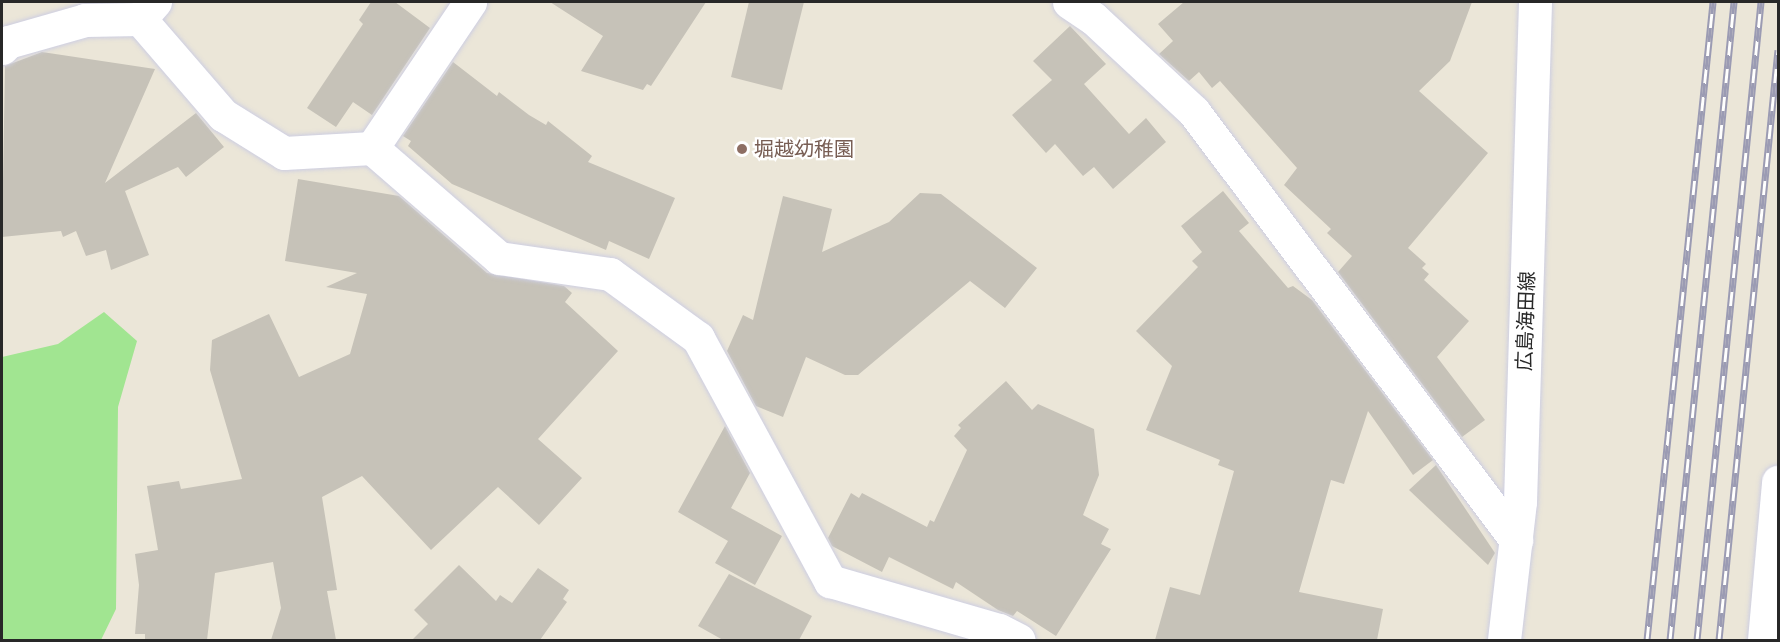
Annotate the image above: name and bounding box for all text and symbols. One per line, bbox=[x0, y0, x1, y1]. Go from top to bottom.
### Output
place label: 堀越幼稚園 bbox=[754, 137, 854, 161]
marker: 堀越幼稚園 bbox=[735, 142, 749, 156]
street label: 広島海田線 bbox=[1512, 271, 1540, 371]

